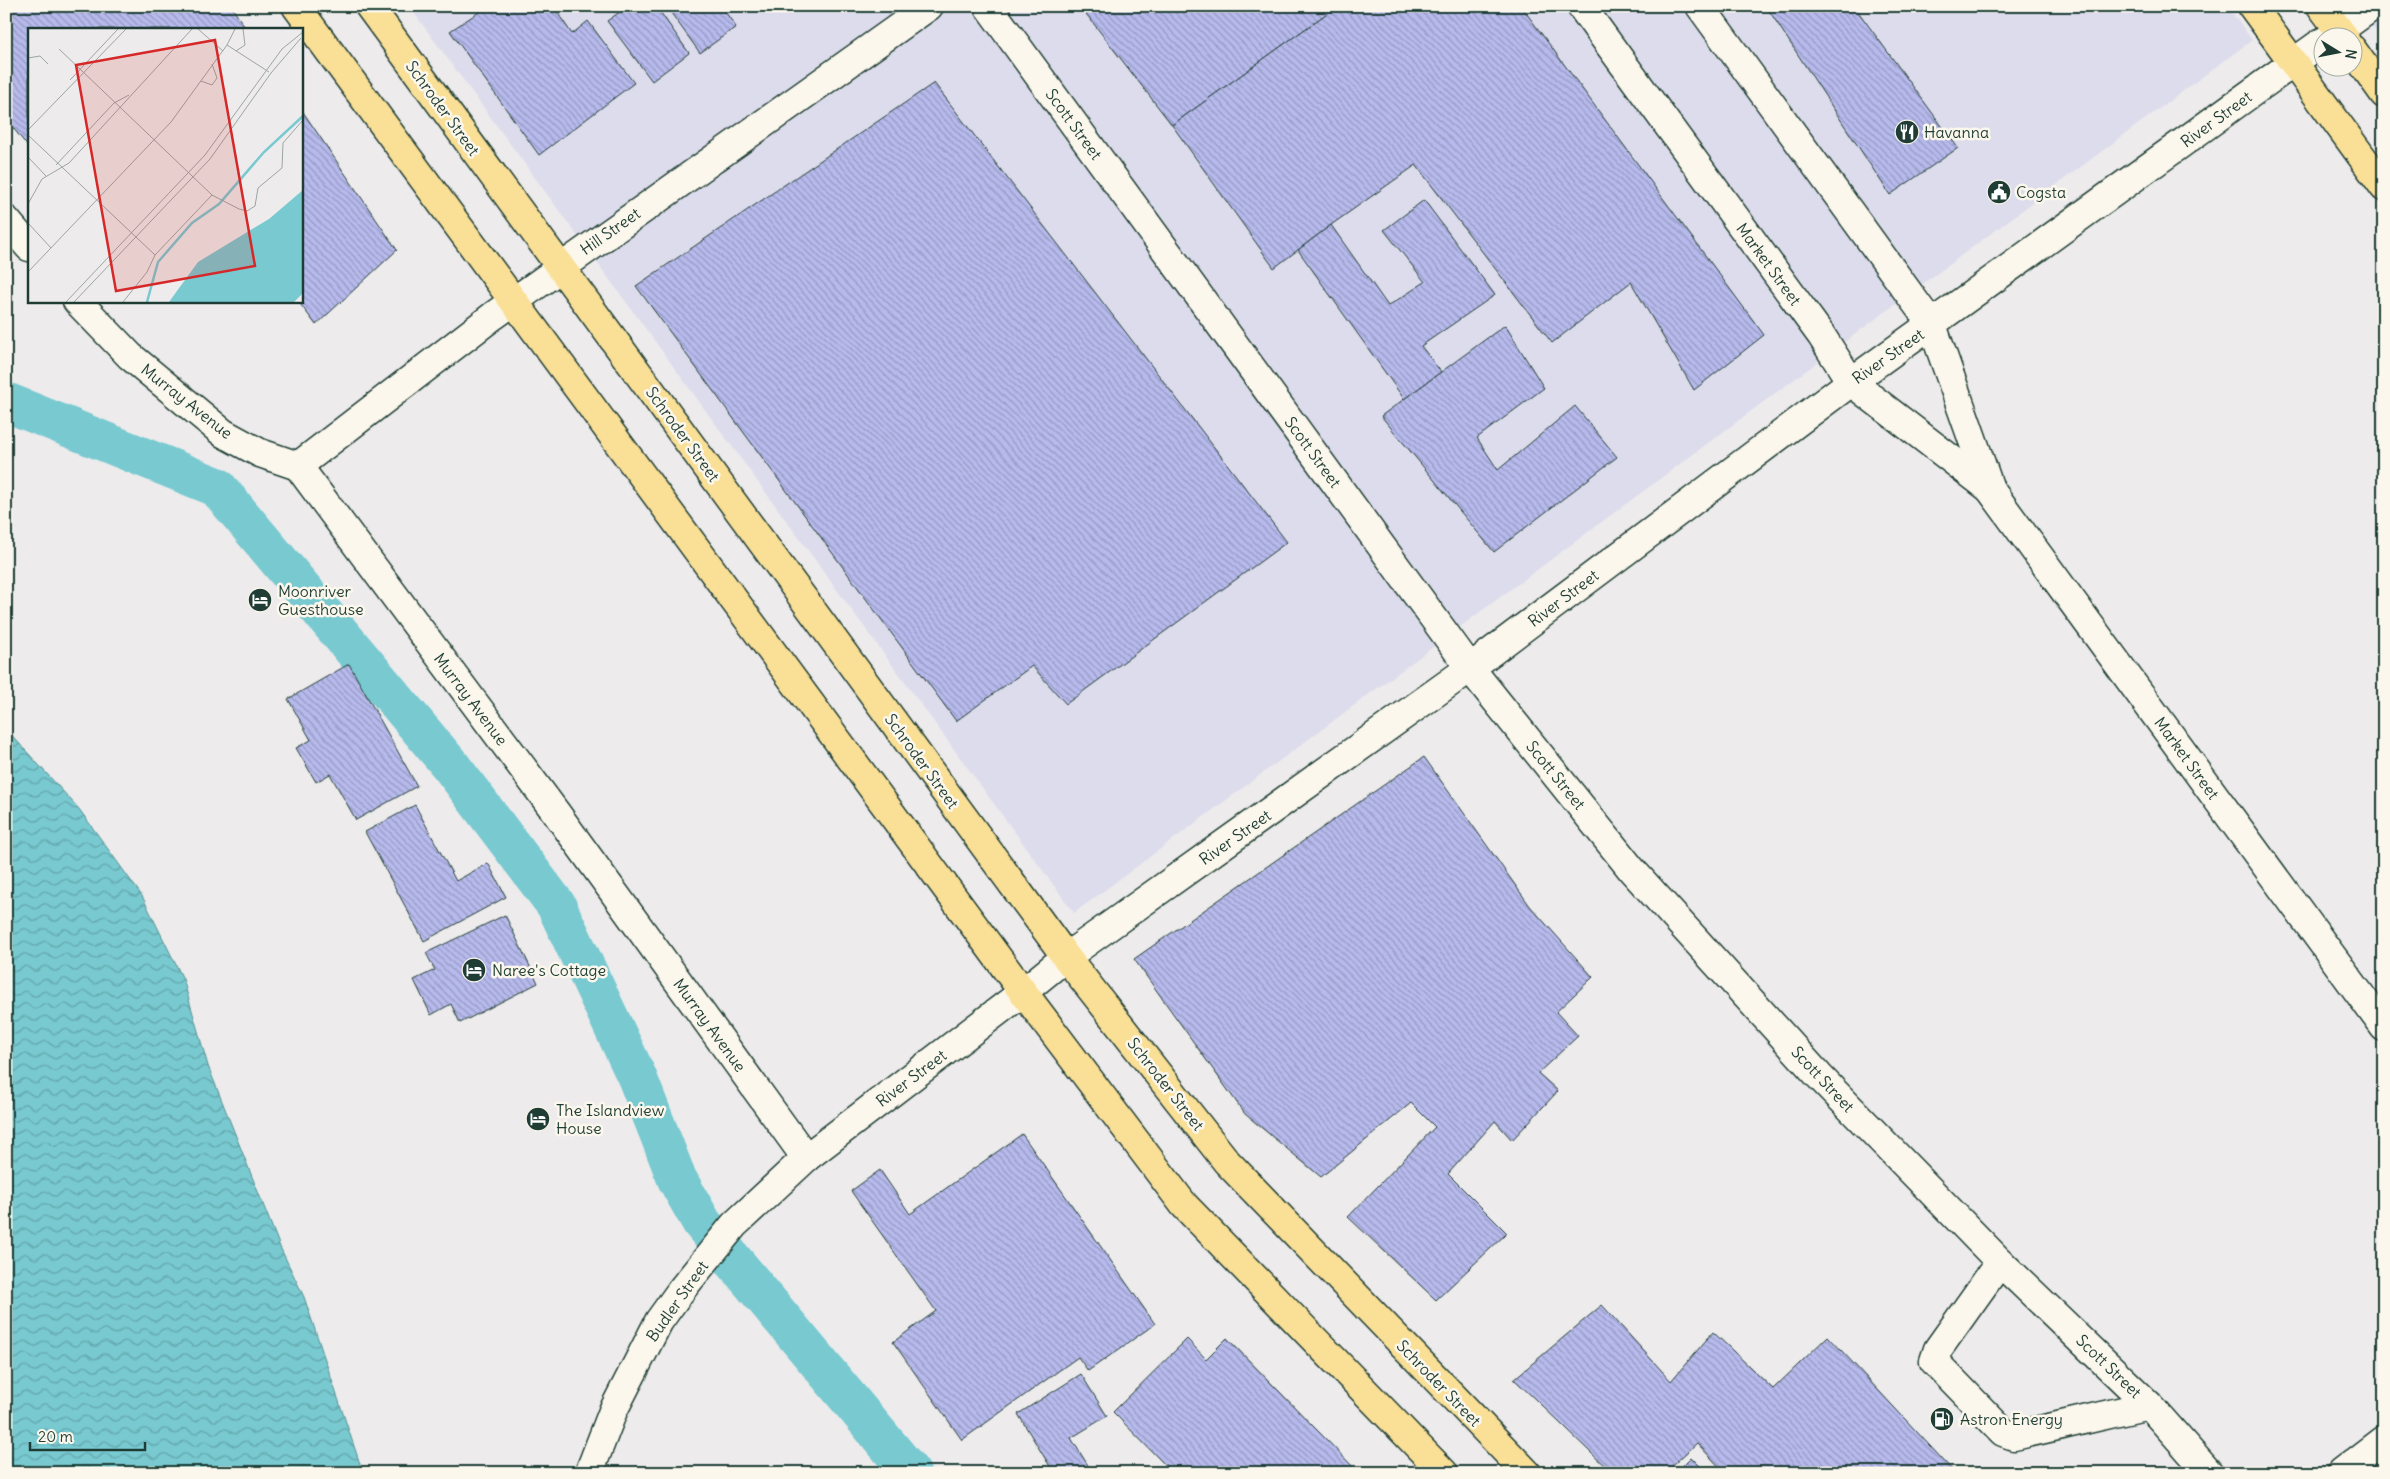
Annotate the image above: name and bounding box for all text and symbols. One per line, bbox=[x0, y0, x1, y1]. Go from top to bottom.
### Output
inset map bbox=[28, 28, 302, 302]
north arrow bbox=[2312, 28, 2362, 78]
text: N bbox=[2341, 48, 2361, 61]
street label: Schroder Street bbox=[402, 57, 485, 160]
street label: Scott Street bbox=[1041, 85, 1107, 164]
street label: River Street bbox=[2176, 86, 2256, 152]
restaurant icon: Havanna bbox=[1894, 119, 1920, 145]
place label: Havanna bbox=[1924, 122, 1989, 142]
public building icon: Cogsta bbox=[1986, 179, 2012, 205]
place label: Cogsta bbox=[2016, 182, 2066, 202]
street label: Hill Street bbox=[576, 203, 644, 259]
street label: Market Street bbox=[1732, 219, 1806, 310]
street label: River Street bbox=[1848, 324, 1928, 388]
street label: Murray Avenue bbox=[137, 359, 237, 443]
street label: Schroder Street bbox=[642, 383, 725, 486]
street label: Scott Street bbox=[1280, 413, 1346, 492]
street label: River Street bbox=[1524, 565, 1603, 631]
place label: Moonriver Guesthouse bbox=[278, 581, 364, 619]
hotel icon: Moonriver Guesthouse bbox=[247, 587, 273, 613]
street label: Murray Avenue bbox=[430, 649, 512, 749]
street label: Schroder Street bbox=[881, 710, 964, 813]
street label: Market Street bbox=[2150, 713, 2224, 804]
street label: Scott Street bbox=[1522, 736, 1590, 814]
street label: River Street bbox=[1195, 805, 1275, 869]
hotel icon: Naree's Cottage bbox=[461, 957, 487, 983]
place label: Naree's Cottage bbox=[492, 960, 606, 980]
street label: Murray Avenue bbox=[669, 974, 751, 1076]
street label: Schroder Street bbox=[1123, 1033, 1209, 1135]
street label: Scott Street bbox=[1787, 1042, 1859, 1117]
street label: River Street bbox=[872, 1045, 951, 1111]
place label: The Islandview House bbox=[556, 1100, 665, 1138]
hotel icon: The Islandview House bbox=[525, 1106, 551, 1132]
street label: Budler Street bbox=[642, 1256, 713, 1345]
street label: Scott Street bbox=[2072, 1330, 2146, 1402]
street label: Schroder Street bbox=[1393, 1336, 1486, 1431]
fuel station icon: Astron Energy bbox=[1929, 1406, 1955, 1432]
place label: Astron Energy bbox=[1960, 1409, 2063, 1429]
scale bar bbox=[30, 1419, 145, 1451]
text: 20 m bbox=[38, 1427, 73, 1446]

